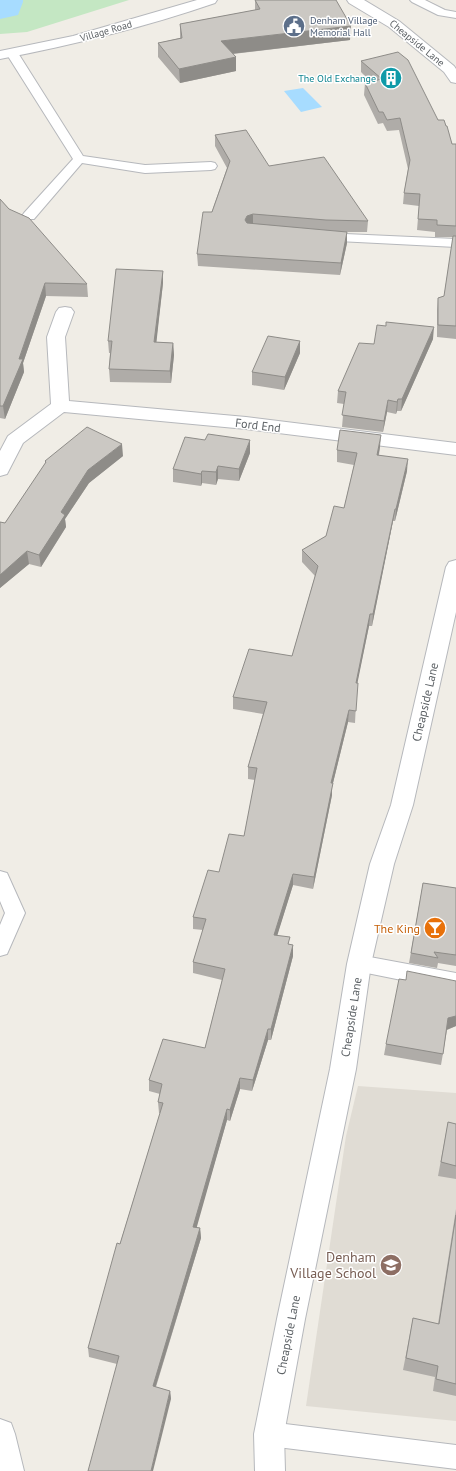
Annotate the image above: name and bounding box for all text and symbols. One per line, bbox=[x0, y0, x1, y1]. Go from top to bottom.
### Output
public building icon: Denham Village Memorial Hall bbox=[281, 13, 307, 39]
place label: Denham Village Memorial Hall bbox=[310, 14, 378, 39]
street label: Village Road bbox=[78, 17, 133, 45]
street label: Cheapside Lane bbox=[387, 17, 447, 69]
building icon: The Old Exchange bbox=[378, 65, 404, 91]
place label: The Old Exchange bbox=[298, 72, 376, 85]
street label: Ford End bbox=[234, 415, 282, 435]
street label: Cheapside Lane bbox=[409, 661, 441, 743]
bar icon: The King bbox=[422, 915, 448, 941]
place label: The King bbox=[374, 921, 420, 936]
street label: Cheapside Lane bbox=[337, 976, 365, 1058]
place label: Denham Village School bbox=[289, 1248, 376, 1282]
school or university icon: Denham Village School bbox=[378, 1252, 404, 1278]
street label: Cheapside Lane bbox=[273, 1294, 303, 1376]

